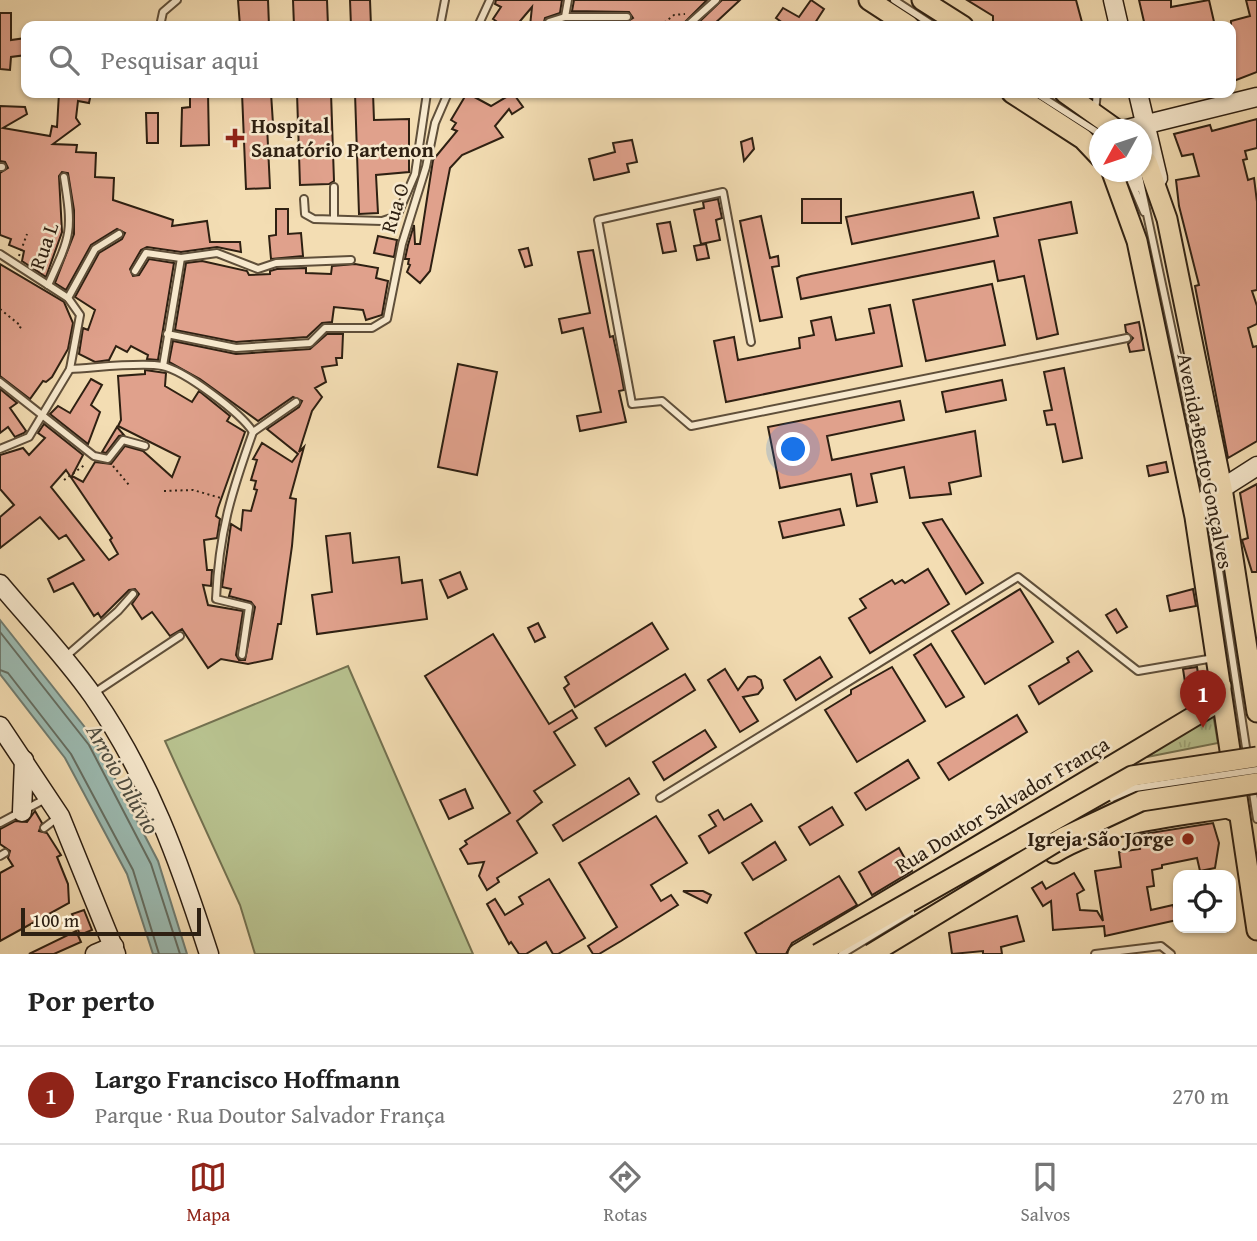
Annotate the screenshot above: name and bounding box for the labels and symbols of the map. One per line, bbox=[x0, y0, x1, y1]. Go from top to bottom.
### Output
place label: Hospital Sanatório Partenon bbox=[251, 110, 435, 165]
north arrow bbox=[1089, 119, 1152, 182]
marker: Hospital Sanatório Partenon bbox=[225, 128, 245, 148]
street label: Rua O bbox=[372, 179, 417, 237]
street label: Rua L bbox=[21, 218, 66, 274]
street label: Avenida Bento Gonçalves bbox=[1169, 350, 1242, 572]
your location bbox=[776, 432, 810, 466]
pin: 1 bbox=[1180, 670, 1226, 728]
water label: Arroio Dilúvio bbox=[78, 717, 168, 840]
street label: Rua Doutor Salvador França bbox=[889, 728, 1115, 881]
place label: Igreja São Jorge bbox=[1028, 823, 1174, 854]
marker: Igreja São Jorge bbox=[1180, 831, 1196, 847]
scale bar bbox=[21, 905, 201, 937]

